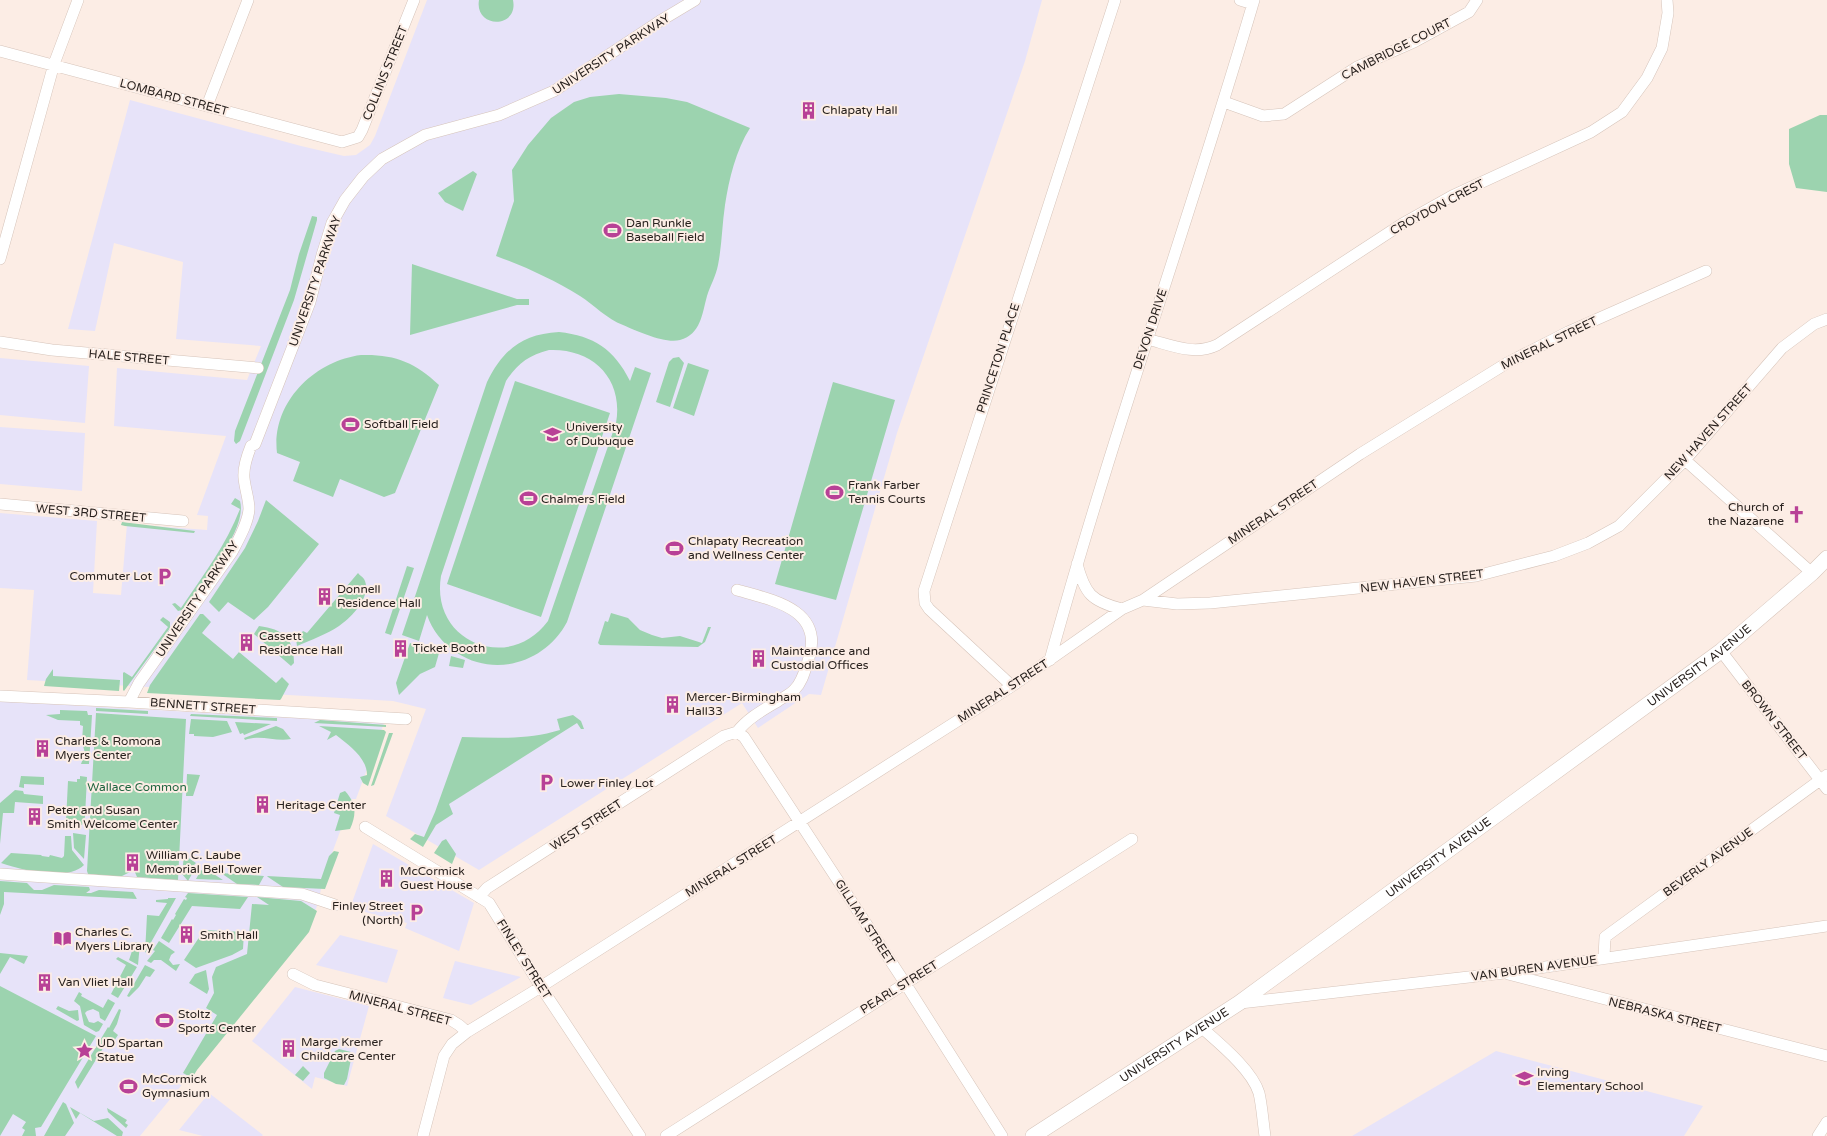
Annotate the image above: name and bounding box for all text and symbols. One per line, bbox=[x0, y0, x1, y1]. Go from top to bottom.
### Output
street label: UNIVERSITY PARKWAY bbox=[550, 11, 673, 97]
street label: CAMBRIDGE COURT bbox=[1339, 15, 1454, 83]
street label: COLLINS STREET bbox=[360, 23, 411, 122]
street label: LOMBARD STREET bbox=[118, 76, 230, 118]
building icon: Chlapaty Hall bbox=[799, 100, 819, 120]
place label: Chlapaty Hall bbox=[822, 103, 897, 117]
street label: CROYDON CREST bbox=[1388, 176, 1487, 238]
street label: UNIVERSITY PARKWAY bbox=[286, 214, 344, 348]
place label: Dan Runkle Baseball Field bbox=[626, 216, 705, 244]
sports icon: Dan Runkle Baseball Field bbox=[603, 220, 623, 240]
street label: DEVON DRIVE bbox=[1130, 286, 1170, 371]
street label: PRINCETON PLACE bbox=[974, 301, 1022, 415]
street label: MINERAL STREET bbox=[1499, 313, 1600, 372]
street label: HALE STREET bbox=[88, 346, 171, 368]
street label: NEW HAVEN STREET bbox=[1661, 381, 1755, 483]
sports icon: Softball Field bbox=[341, 414, 361, 434]
place label: Softball Field bbox=[364, 417, 439, 431]
place label: University of Dubuque bbox=[566, 420, 634, 448]
school or university icon: University of Dubuque bbox=[543, 424, 563, 444]
street label: MINERAL STREET bbox=[1225, 476, 1321, 547]
place label: Frank Farber Tennis Courts bbox=[848, 478, 926, 506]
sports icon: Frank Farber Tennis Courts bbox=[825, 482, 845, 502]
sports icon: Chalmers Field bbox=[518, 489, 538, 509]
place label: Chalmers Field bbox=[541, 492, 625, 506]
place label: Church of the Nazarene bbox=[1708, 500, 1784, 528]
street label: WEST 3RD STREET bbox=[35, 501, 147, 525]
church icon: Church of the Nazarene bbox=[1787, 504, 1807, 524]
place label: Chlapaty Recreation and Wellness Center bbox=[688, 534, 804, 562]
street label: UNIVERSITY PARKWAY bbox=[153, 538, 241, 660]
sports icon: Chlapaty Recreation and Wellness Center bbox=[665, 538, 685, 558]
parking icon: Commuter Lot bbox=[155, 566, 175, 586]
street label: NEW HAVEN STREET bbox=[1360, 566, 1485, 596]
place label: Commuter Lot bbox=[70, 569, 152, 583]
place label: Donnell Residence Hall bbox=[337, 582, 421, 610]
building icon: Donnell Residence Hall bbox=[314, 586, 334, 606]
street label: UNIVERSITY AVENUE bbox=[1645, 621, 1754, 709]
place label: Cassett Residence Hall bbox=[259, 629, 343, 657]
building icon: Cassett Residence Hall bbox=[236, 633, 256, 653]
building icon: Ticket Booth bbox=[390, 638, 410, 658]
place label: Ticket Booth bbox=[413, 641, 485, 655]
place label: Maintenance and Custodial Offices bbox=[771, 644, 870, 672]
building icon: Maintenance and Custodial Offices bbox=[748, 648, 768, 668]
street label: MINERAL STREET bbox=[955, 656, 1052, 726]
street label: BROWN STREET bbox=[1739, 678, 1810, 763]
place label: Mercer-Birmingham Hall33 bbox=[686, 690, 801, 718]
building icon: Mercer-Birmingham Hall33 bbox=[663, 694, 683, 714]
street label: BENNETT STREET bbox=[150, 695, 257, 717]
place label: Charles & Romona Myers Center bbox=[55, 734, 161, 762]
building icon: Charles & Romona Myers Center bbox=[32, 738, 52, 758]
parking icon: Lower Finley Lot bbox=[537, 773, 557, 793]
place label: Lower Finley Lot bbox=[560, 776, 654, 790]
park label: Wallace Common bbox=[87, 780, 187, 794]
building icon: Heritage Center bbox=[253, 795, 273, 815]
street label: WEST STREET bbox=[548, 796, 625, 853]
place label: Heritage Center bbox=[276, 798, 366, 812]
place label: Peter and Susan Smith Welcome Center bbox=[47, 803, 178, 831]
building icon: Peter and Susan Smith Welcome Center bbox=[24, 807, 44, 827]
street label: UNIVERSITY AVENUE bbox=[1383, 814, 1494, 901]
street label: BEVERLY AVENUE bbox=[1660, 824, 1756, 899]
street label: MINERAL STREET bbox=[683, 832, 780, 900]
place label: William C. Laube Memorial Bell Tower bbox=[146, 848, 262, 876]
building icon: William C. Laube Memorial Bell Tower bbox=[123, 852, 143, 872]
place label: McCormick Guest House bbox=[400, 864, 473, 892]
building icon: McCormick Guest House bbox=[377, 868, 397, 888]
street label: GILLIAM STREET bbox=[832, 877, 898, 968]
place label: Finley Street (North) bbox=[332, 899, 403, 927]
parking icon: Finley Street (North) bbox=[406, 903, 426, 923]
street label: FINLEY STREET bbox=[494, 917, 554, 1002]
place label: Charles C. Myers Library bbox=[75, 925, 154, 953]
building icon: Smith Hall bbox=[177, 925, 197, 945]
place label: Smith Hall bbox=[200, 928, 258, 942]
library icon: Charles C. Myers Library bbox=[52, 929, 72, 949]
street label: VAN BUREN AVENUE bbox=[1470, 952, 1598, 984]
street label: PEARL STREET bbox=[858, 957, 941, 1016]
building icon: Van Vliet Hall bbox=[35, 972, 55, 992]
place label: Van Vliet Hall bbox=[58, 975, 133, 989]
street label: MINERAL STREET bbox=[347, 988, 453, 1029]
street label: NEBRASKA STREET bbox=[1607, 994, 1724, 1036]
street label: UNIVERSITY AVENUE bbox=[1117, 1004, 1232, 1085]
place label: Stoltz Sports Center bbox=[178, 1007, 257, 1035]
sports icon: Stoltz Sports Center bbox=[155, 1011, 175, 1031]
place label: Marge Kremer Childcare Center bbox=[301, 1035, 396, 1063]
place label: UD Spartan Statue bbox=[97, 1036, 163, 1064]
building icon: Marge Kremer Childcare Center bbox=[278, 1039, 298, 1059]
place icon: UD Spartan Statue bbox=[74, 1040, 94, 1060]
place label: Irving Elementary School bbox=[1537, 1065, 1644, 1093]
school or university icon: Irving Elementary School bbox=[1514, 1069, 1534, 1089]
place label: McCormick Gymnasium bbox=[142, 1072, 210, 1100]
sports icon: McCormick Gymnasium bbox=[119, 1076, 139, 1096]

